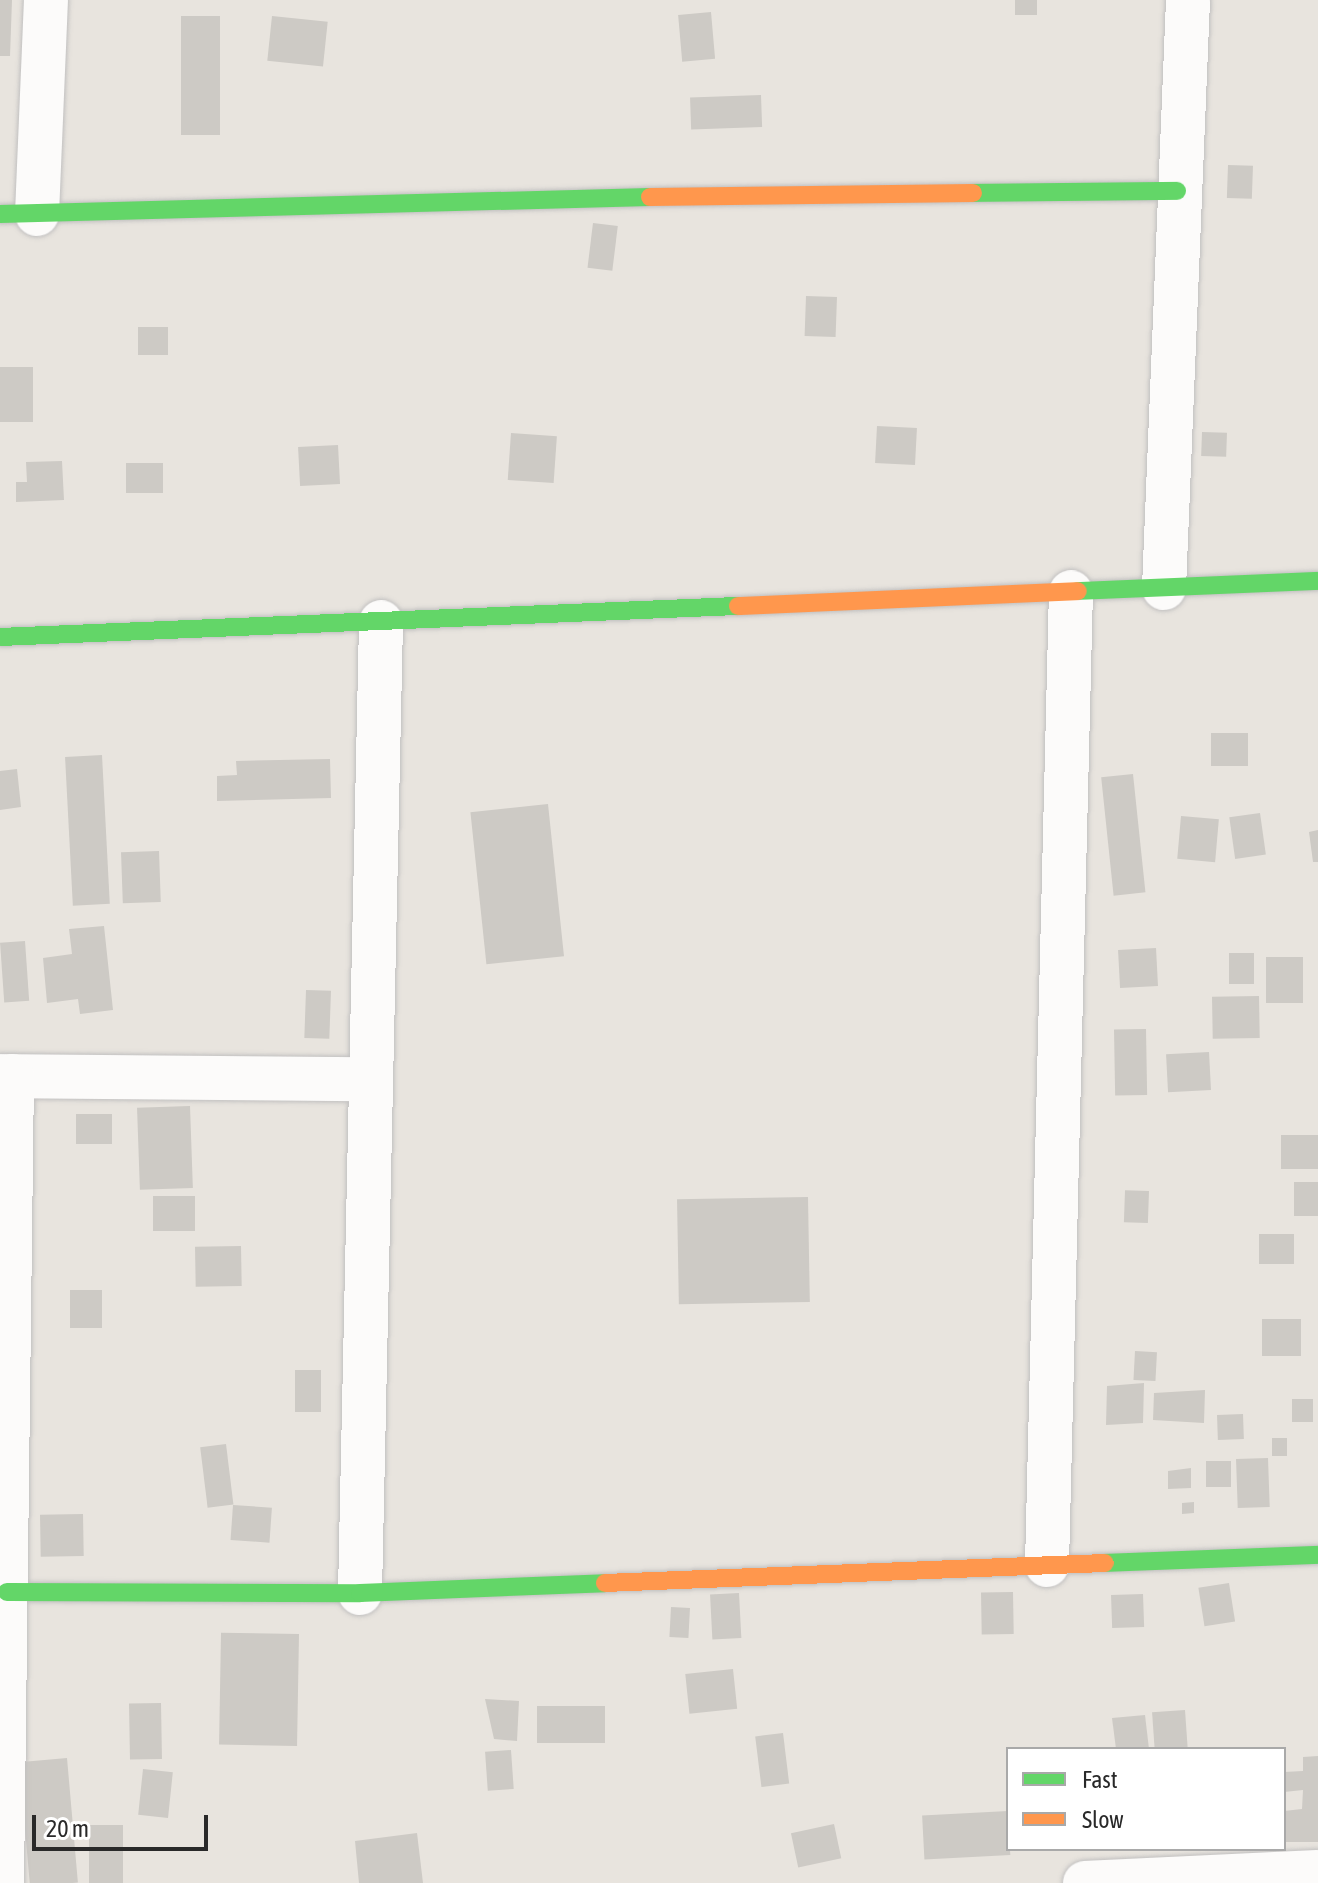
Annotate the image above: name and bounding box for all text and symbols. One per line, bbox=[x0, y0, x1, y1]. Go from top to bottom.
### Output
legend bbox=[1006, 1747, 1286, 1851]
text: Fast bbox=[1082, 1766, 1118, 1793]
scale bar bbox=[36, 1799, 212, 1849]
text: Slow bbox=[1082, 1806, 1124, 1833]
text: 20 m bbox=[46, 1815, 89, 1842]

